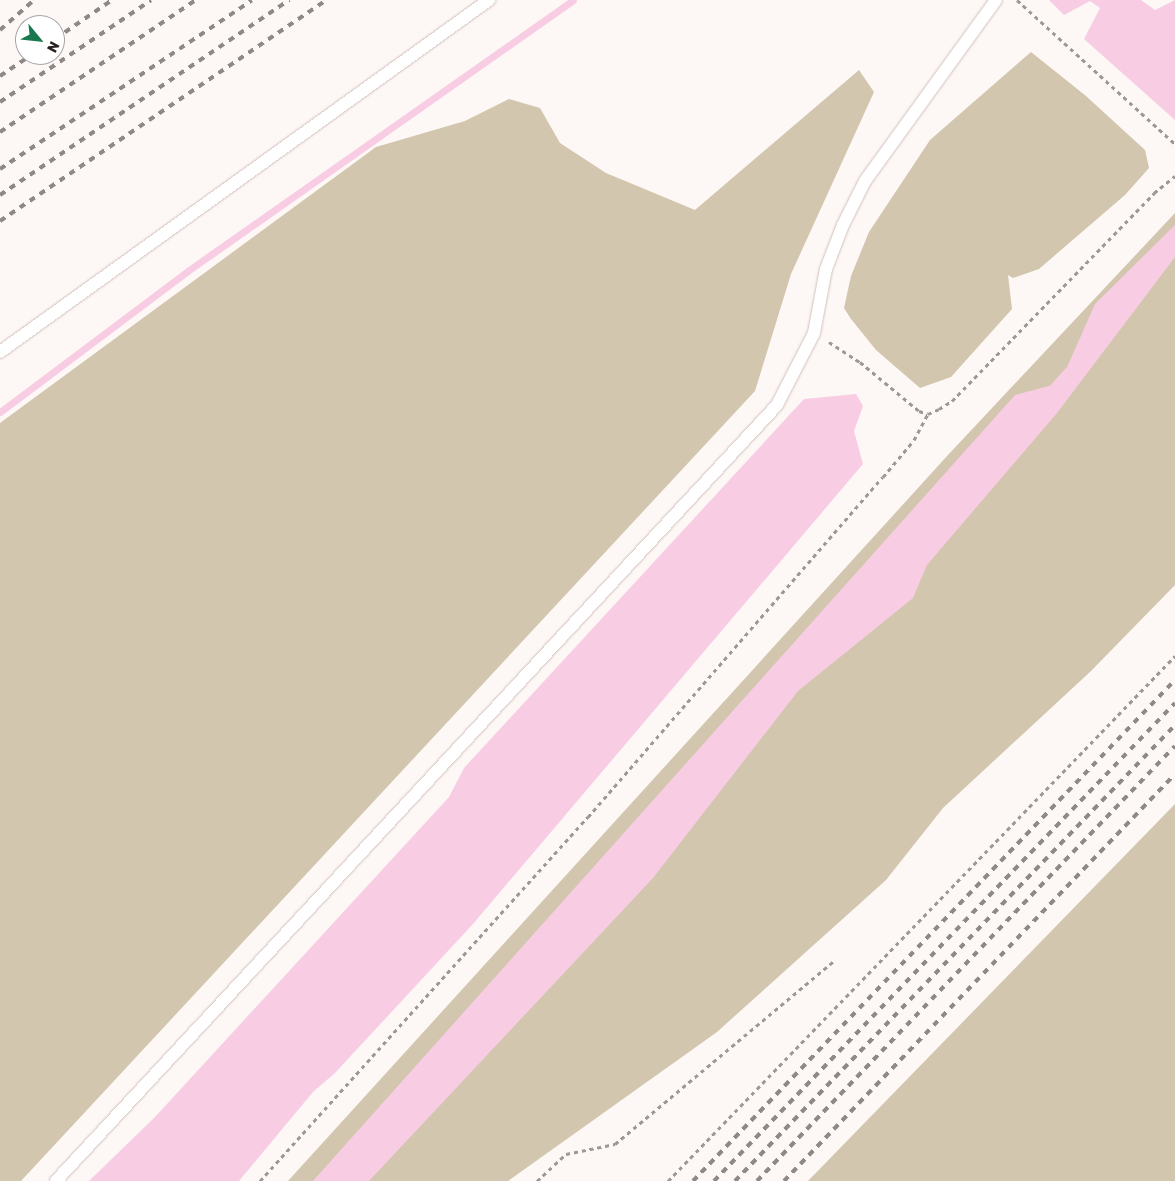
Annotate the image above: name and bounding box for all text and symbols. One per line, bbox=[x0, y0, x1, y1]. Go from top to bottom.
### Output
north arrow bbox=[15, 15, 65, 65]
text: N bbox=[43, 38, 63, 55]

